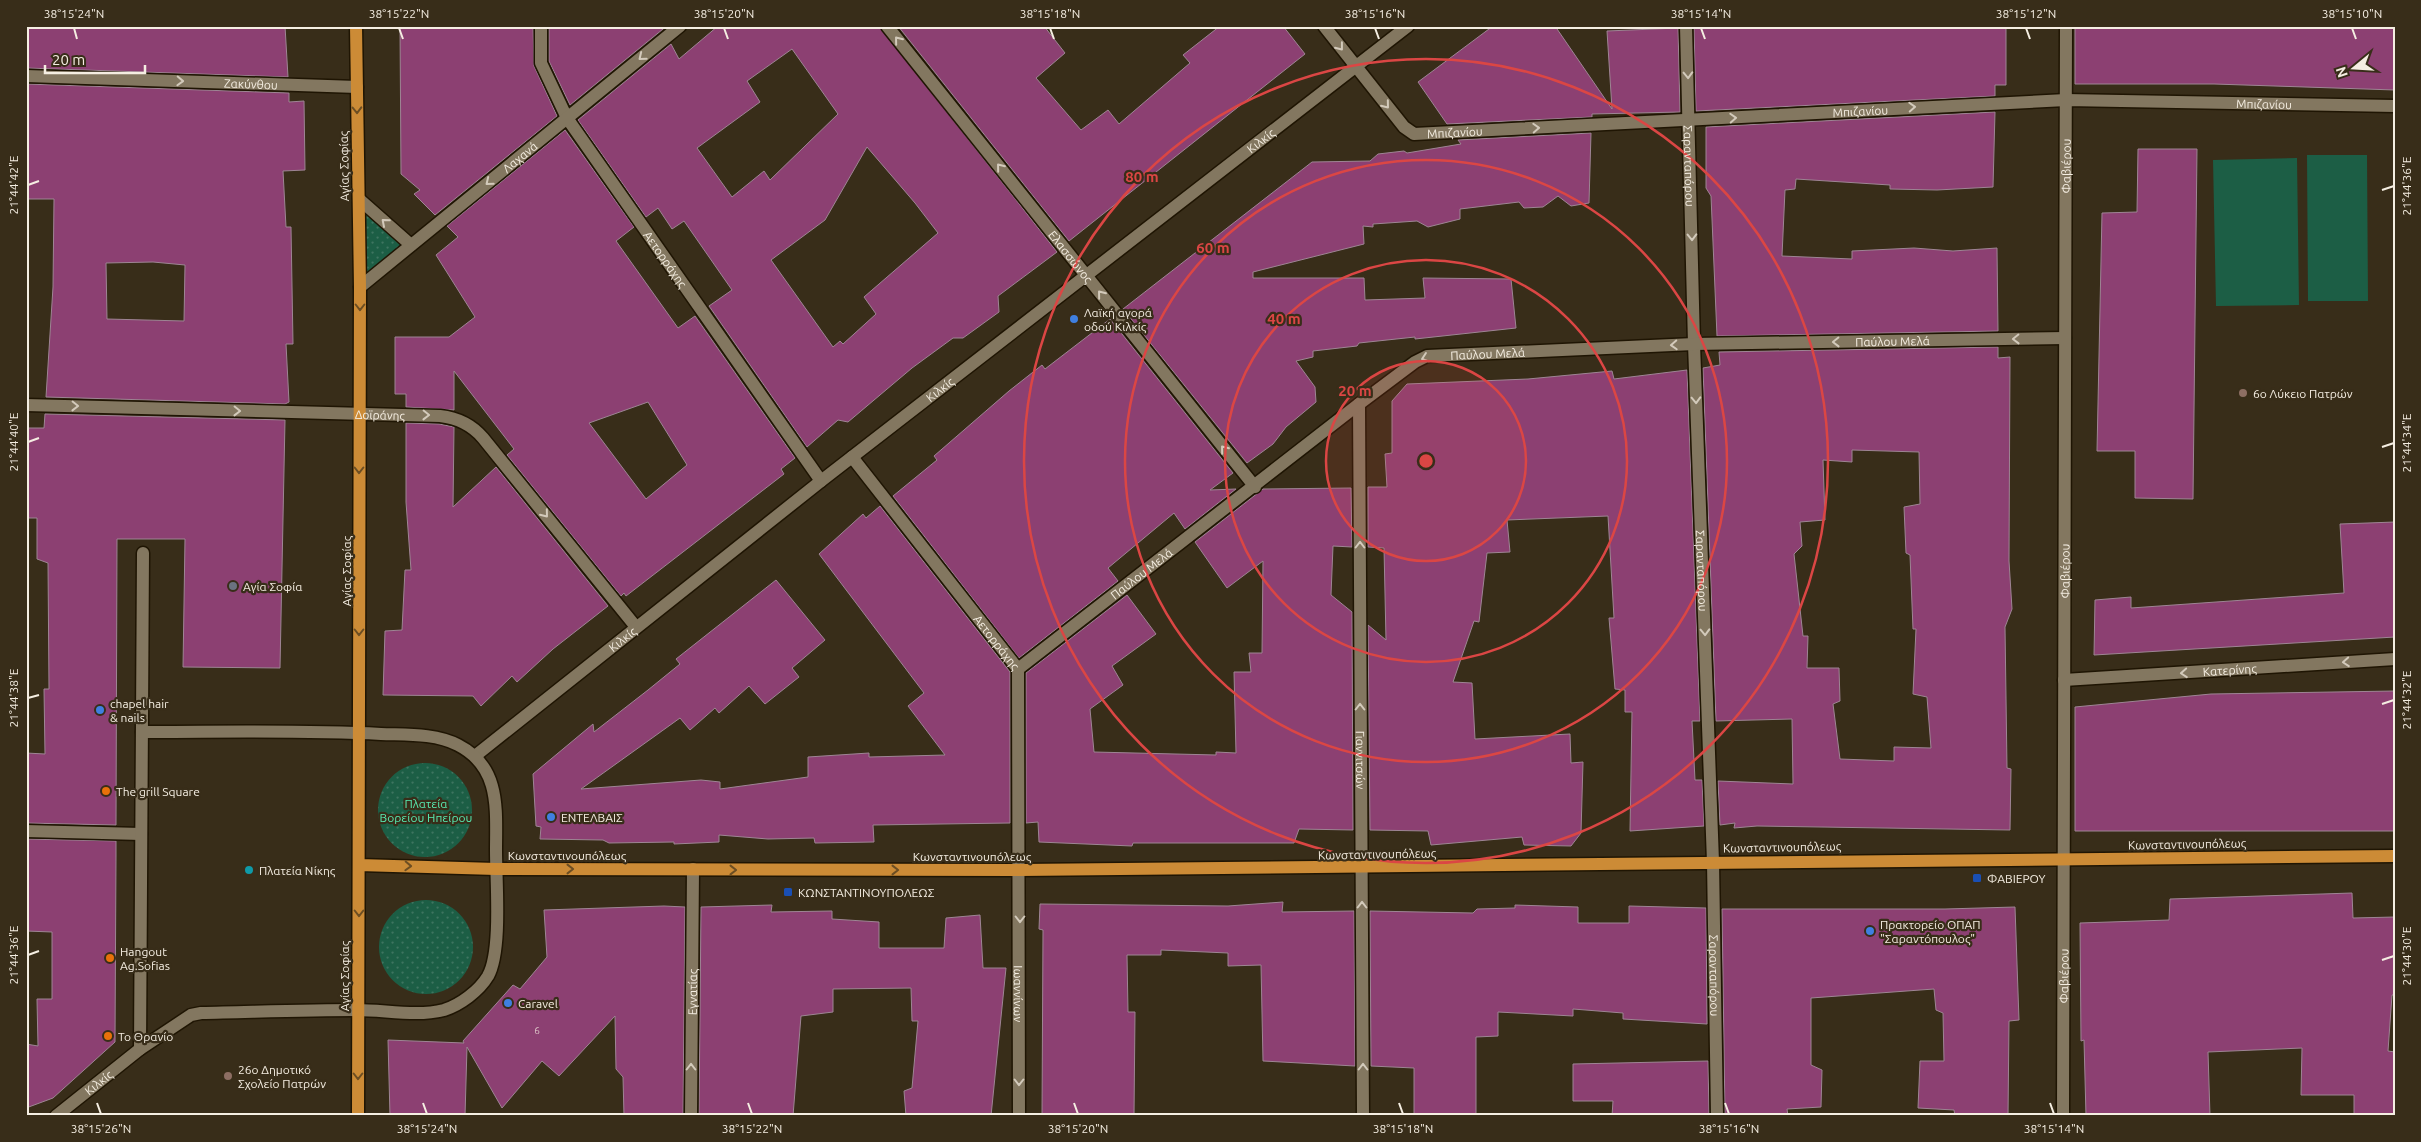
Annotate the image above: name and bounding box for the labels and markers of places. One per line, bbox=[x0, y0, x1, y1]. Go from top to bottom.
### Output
place label: Λαϊκή αγορά οδού Κιλκίς bbox=[1084, 306, 1152, 334]
marker: Λαϊκή αγορά οδού Κιλκίς bbox=[1068, 313, 1080, 325]
marker: 6ο Λύκειο Πατρών bbox=[2237, 387, 2249, 399]
place label: 6ο Λύκειο Πατρών bbox=[2253, 387, 2353, 400]
centre of rings bbox=[1417, 452, 1435, 470]
marker: Αγία Σοφία bbox=[227, 580, 239, 592]
place label: Αγία Σοφία bbox=[243, 580, 303, 593]
place label: chapel hair & nails bbox=[110, 697, 169, 724]
marker: chapel hair & nails bbox=[94, 704, 106, 716]
marker: The grill Square bbox=[100, 785, 112, 797]
place label: The grill Square bbox=[116, 785, 200, 798]
marker: ΕΝΤΕΛΒΑΙΣ bbox=[545, 811, 557, 823]
place label: ΕΝΤΕΛΒΑΙΣ bbox=[561, 811, 623, 824]
marker: Πλατεία Νίκης bbox=[243, 864, 255, 876]
place label: Πλατεία Νίκης bbox=[259, 864, 336, 878]
marker: ΦΑΒΙΕΡΟΥ bbox=[1971, 872, 1983, 884]
place label: ΦΑΒΙΕΡΟΥ bbox=[1987, 872, 2046, 885]
marker: ΚΩΝΣΤΑΝΤΙΝΟΥΠΟΛΕΩΣ bbox=[782, 886, 794, 898]
place label: ΚΩΝΣΤΑΝΤΙΝΟΥΠΟΛΕΩΣ bbox=[798, 886, 935, 899]
place label: Πρακτορείο ΟΠΑΠ "Σαραντόπουλος" bbox=[1880, 918, 1981, 946]
marker: Πρακτορείο ΟΠΑΠ "Σαραντόπουλος" bbox=[1864, 925, 1876, 937]
place label: Hangout Ag.Sofias bbox=[120, 945, 170, 972]
marker: Hangout Ag.Sofias bbox=[104, 952, 116, 964]
marker: Caravel bbox=[502, 997, 514, 1009]
place label: Caravel bbox=[518, 997, 558, 1010]
marker: Το Θρανίο bbox=[102, 1030, 114, 1042]
place label: Το Θρανίο bbox=[118, 1030, 173, 1043]
place label: 26ο Δημοτικό Σχολείο Πατρών bbox=[238, 1063, 326, 1090]
marker: 26ο Δημοτικό Σχολείο Πατρών bbox=[222, 1070, 234, 1082]

